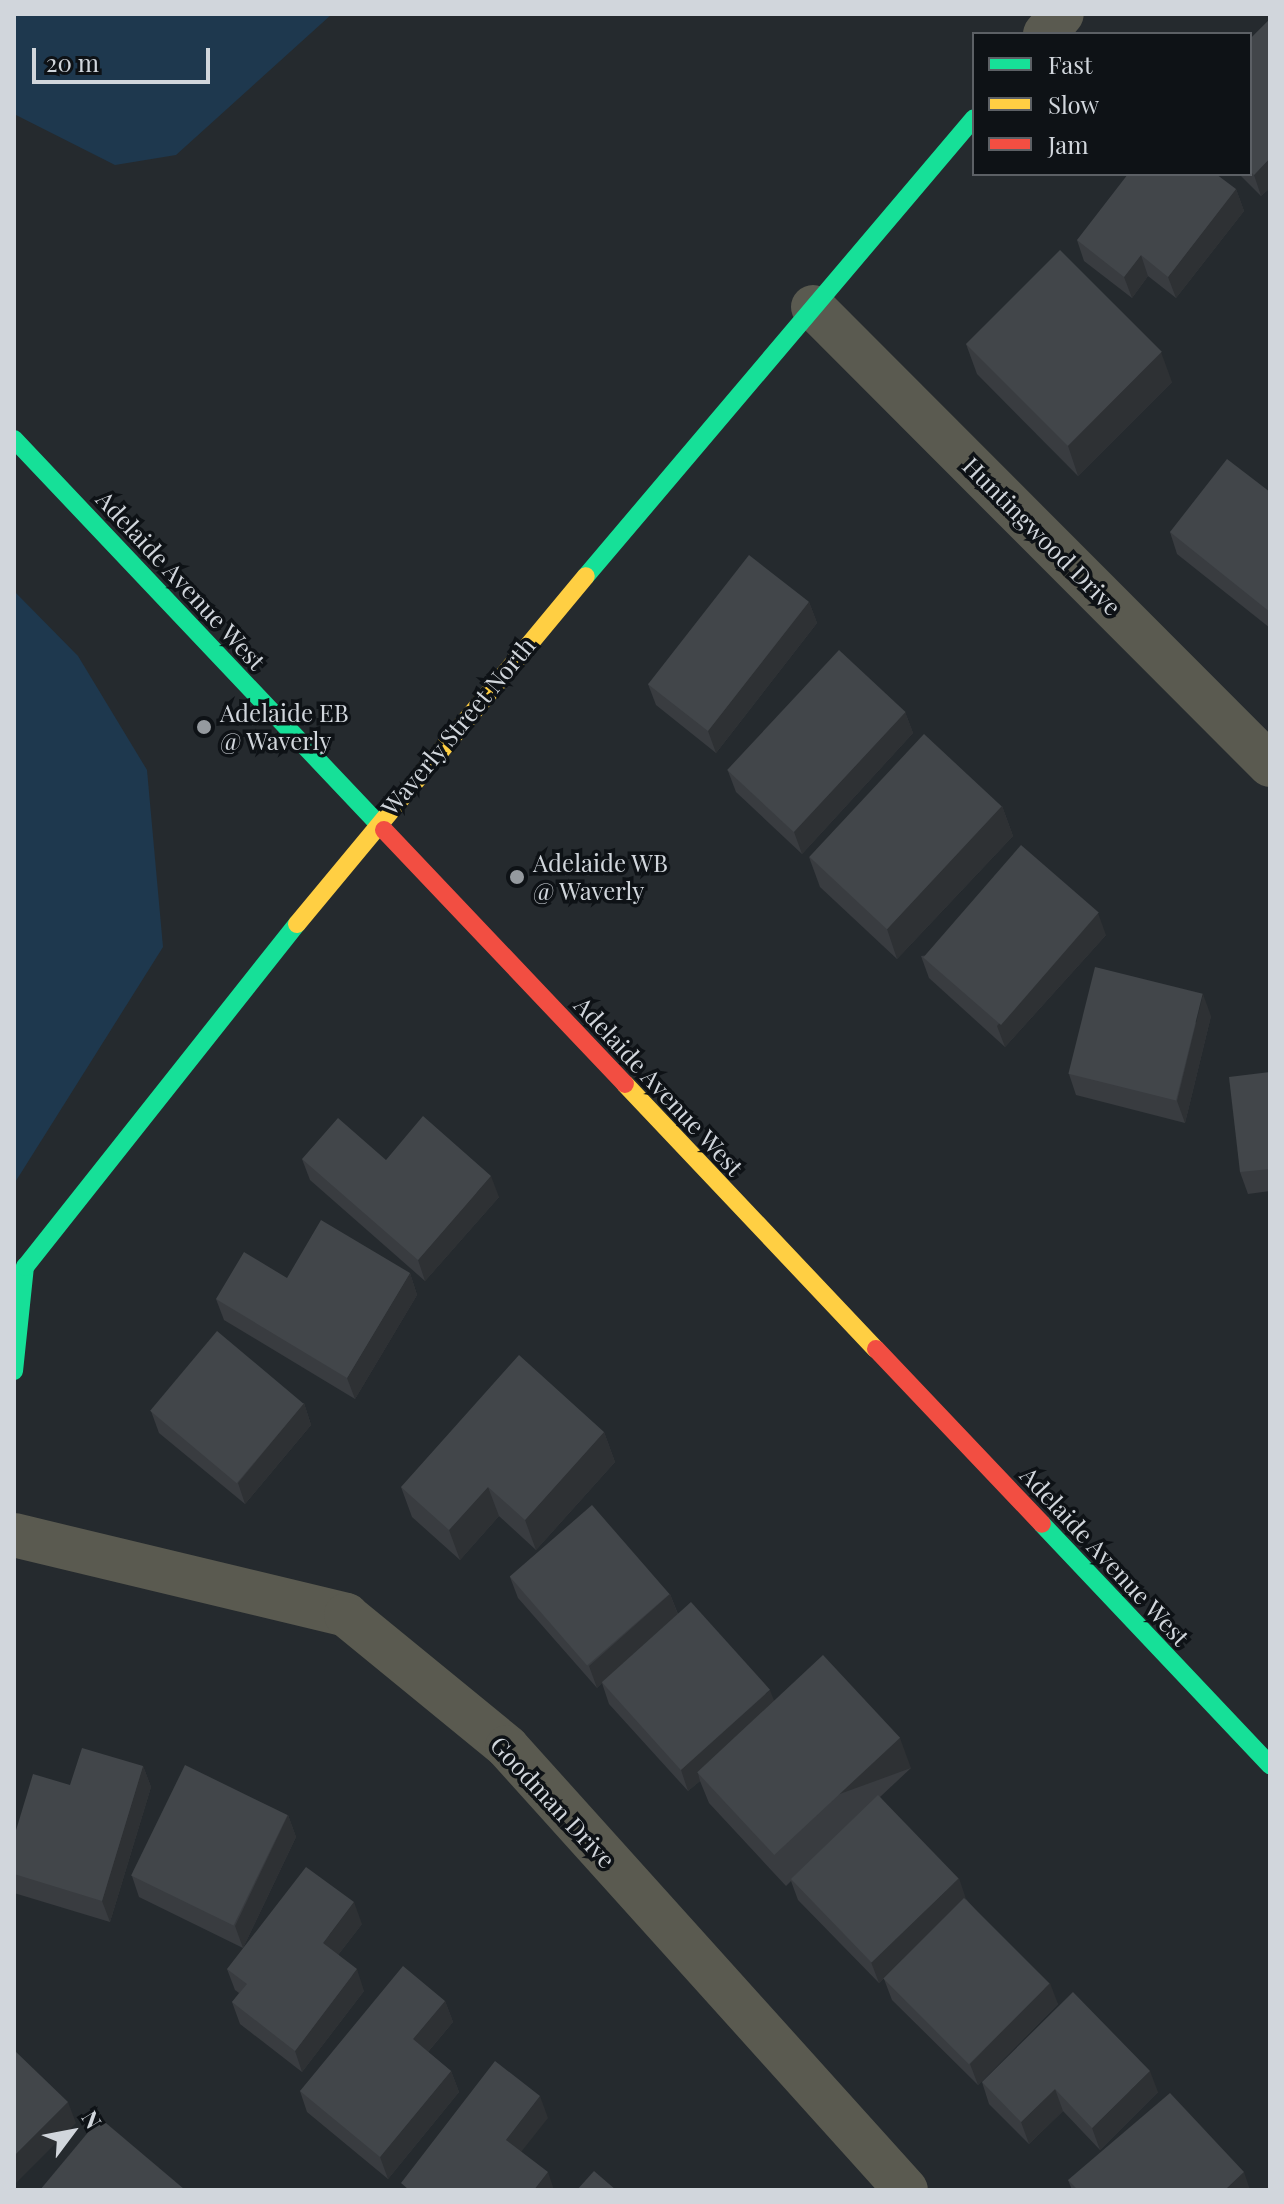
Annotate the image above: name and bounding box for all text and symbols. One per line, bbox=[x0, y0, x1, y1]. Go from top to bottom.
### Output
scale bar bbox=[36, 32, 214, 82]
legend bbox=[972, 32, 1252, 176]
text: 20 m bbox=[46, 46, 99, 78]
text: Fast bbox=[1048, 48, 1093, 80]
text: Slow bbox=[1048, 88, 1099, 120]
text: Jam bbox=[1048, 128, 1089, 160]
street label: Huntingwood Drive bbox=[957, 451, 1127, 621]
street label: Adelaide Avenue West bbox=[90, 484, 272, 676]
street label: Waverly Street North bbox=[375, 631, 541, 821]
place label: Adelaide EB @ Waverly bbox=[220, 699, 349, 755]
marker: Adelaide EB @ Waverly bbox=[195, 718, 213, 736]
place label: Adelaide WB @ Waverly bbox=[533, 849, 669, 905]
marker: Adelaide WB @ Waverly bbox=[508, 868, 526, 886]
street label: Adelaide Avenue West bbox=[568, 990, 750, 1182]
street label: Adelaide Avenue West bbox=[1014, 1460, 1196, 1652]
street label: Goodman Drive bbox=[485, 1730, 621, 1874]
north arrow bbox=[32, 2092, 112, 2172]
text: N bbox=[75, 2105, 109, 2134]

